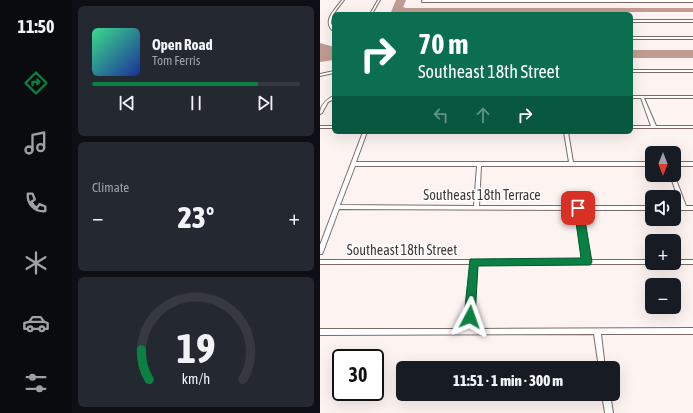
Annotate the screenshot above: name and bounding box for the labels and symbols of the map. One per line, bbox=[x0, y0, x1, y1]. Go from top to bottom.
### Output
north arrow bbox=[645, 146, 681, 182]
street label: Southeast 18th Terrace bbox=[423, 187, 541, 203]
pin bbox=[561, 191, 595, 225]
street label: Southeast 18th Street bbox=[347, 242, 457, 258]
position arrow bbox=[449, 296, 491, 338]
speed limit sign: 30 bbox=[332, 349, 384, 401]

